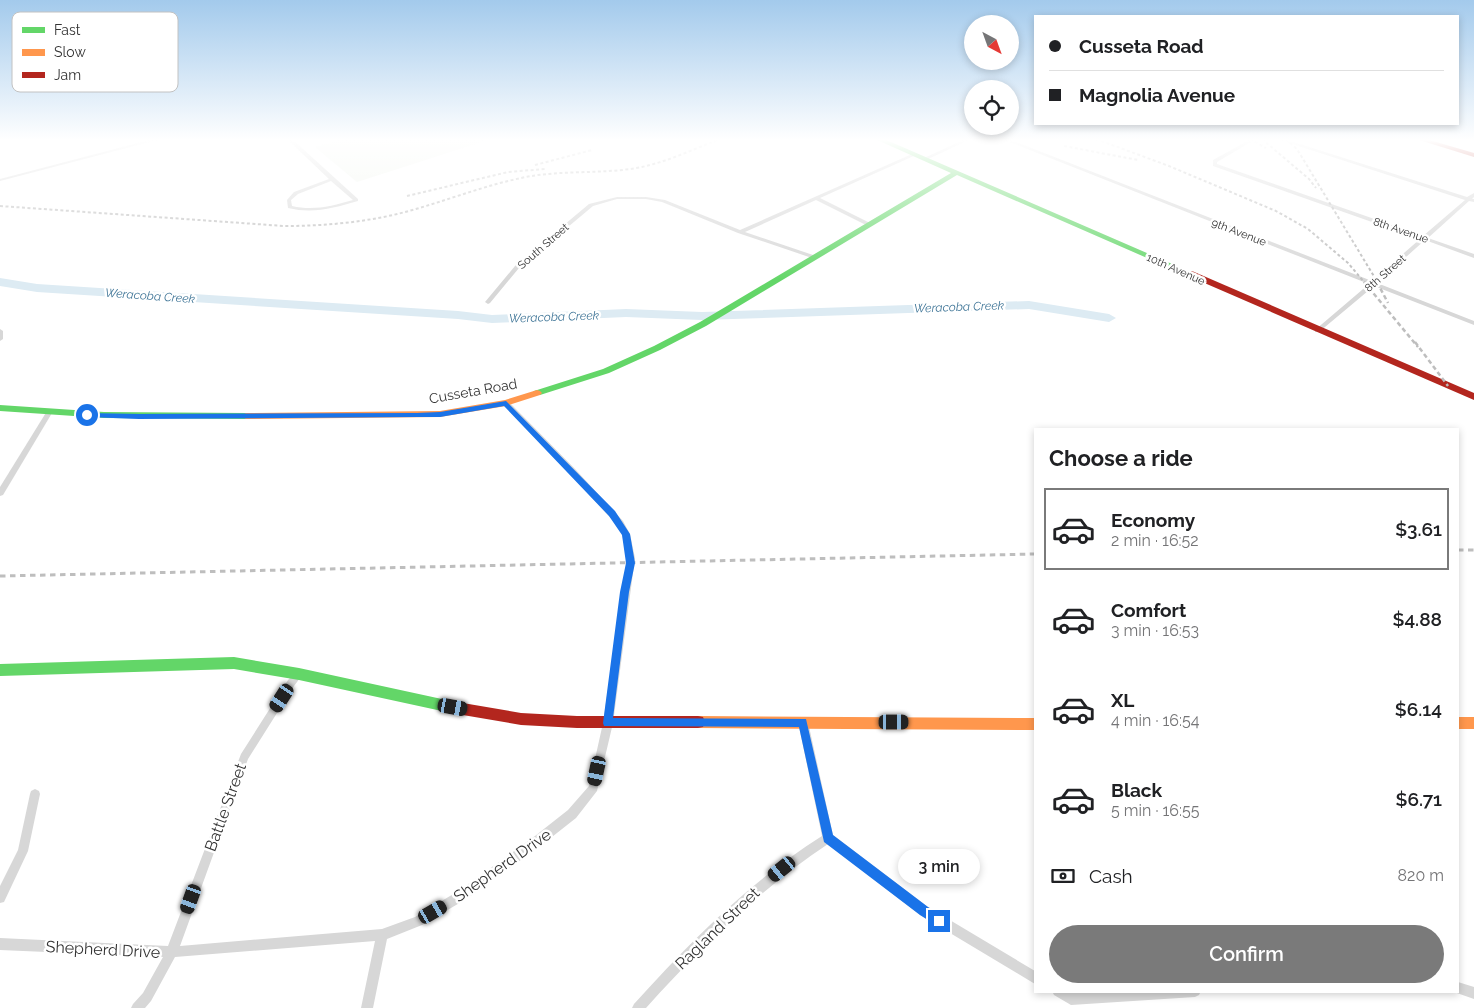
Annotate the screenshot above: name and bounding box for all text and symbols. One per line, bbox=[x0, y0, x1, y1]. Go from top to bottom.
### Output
legend bbox=[12, 12, 178, 92]
north arrow bbox=[964, 15, 1019, 70]
map controls bbox=[964, 15, 1019, 135]
text: Fast bbox=[54, 22, 81, 38]
text: Cusseta Road bbox=[1079, 35, 1204, 57]
text: Slow bbox=[54, 44, 86, 60]
text: Jam bbox=[54, 67, 81, 83]
button: locate bbox=[964, 80, 1019, 135]
text: Magnolia Avenue bbox=[1079, 84, 1235, 106]
street label: 8th Avenue bbox=[1371, 215, 1431, 246]
street label: 9th Avenue bbox=[1210, 216, 1269, 249]
street label: South Street bbox=[515, 221, 572, 272]
street label: 10th Avenue bbox=[1145, 251, 1208, 288]
street label: 8th Street bbox=[1362, 252, 1409, 295]
water label: Weracoba Creek bbox=[104, 286, 196, 306]
water label: Weracoba Creek bbox=[914, 298, 1005, 316]
water label: Weracoba Creek bbox=[509, 308, 600, 326]
street label: Cusseta Road bbox=[428, 375, 518, 407]
route start bbox=[76, 404, 98, 426]
text: Choose a ride bbox=[1049, 445, 1193, 471]
icon: car bbox=[1051, 507, 1096, 552]
text: Economy bbox=[1111, 509, 1195, 531]
text: $3.61 bbox=[1395, 518, 1442, 540]
text: 2 min · 16:52 bbox=[1111, 531, 1199, 550]
icon: car bbox=[1051, 597, 1096, 642]
text: Comfort bbox=[1111, 599, 1186, 621]
text: $4.88 bbox=[1392, 608, 1442, 630]
text: 3 min · 16:53 bbox=[1111, 621, 1199, 640]
car bbox=[267, 681, 296, 715]
icon: car bbox=[1051, 687, 1096, 732]
text: XL bbox=[1111, 689, 1134, 711]
car bbox=[436, 697, 469, 717]
text: $6.14 bbox=[1395, 698, 1442, 720]
text: 4 min · 16:54 bbox=[1111, 711, 1199, 730]
car bbox=[879, 715, 909, 730]
car bbox=[586, 755, 607, 787]
street label: Battle Street bbox=[201, 760, 250, 854]
icon: car bbox=[1051, 777, 1096, 822]
text: Black bbox=[1111, 779, 1162, 801]
text: $6.71 bbox=[1396, 788, 1442, 810]
text: 5 min · 16:55 bbox=[1111, 801, 1199, 820]
street label: Shepherd Drive bbox=[450, 825, 555, 906]
callout: 3 min bbox=[898, 848, 980, 884]
car bbox=[765, 854, 798, 884]
text: 3 min bbox=[919, 857, 960, 876]
icon: cash bbox=[1049, 862, 1077, 890]
text: Cash bbox=[1089, 865, 1133, 887]
text: 820 m bbox=[1398, 866, 1444, 885]
car bbox=[178, 882, 203, 916]
street label: Ragland Street bbox=[671, 883, 764, 973]
car bbox=[416, 898, 449, 926]
route end bbox=[928, 910, 950, 932]
button: Confirm bbox=[1049, 925, 1444, 983]
street label: Shepherd Drive bbox=[45, 937, 161, 962]

